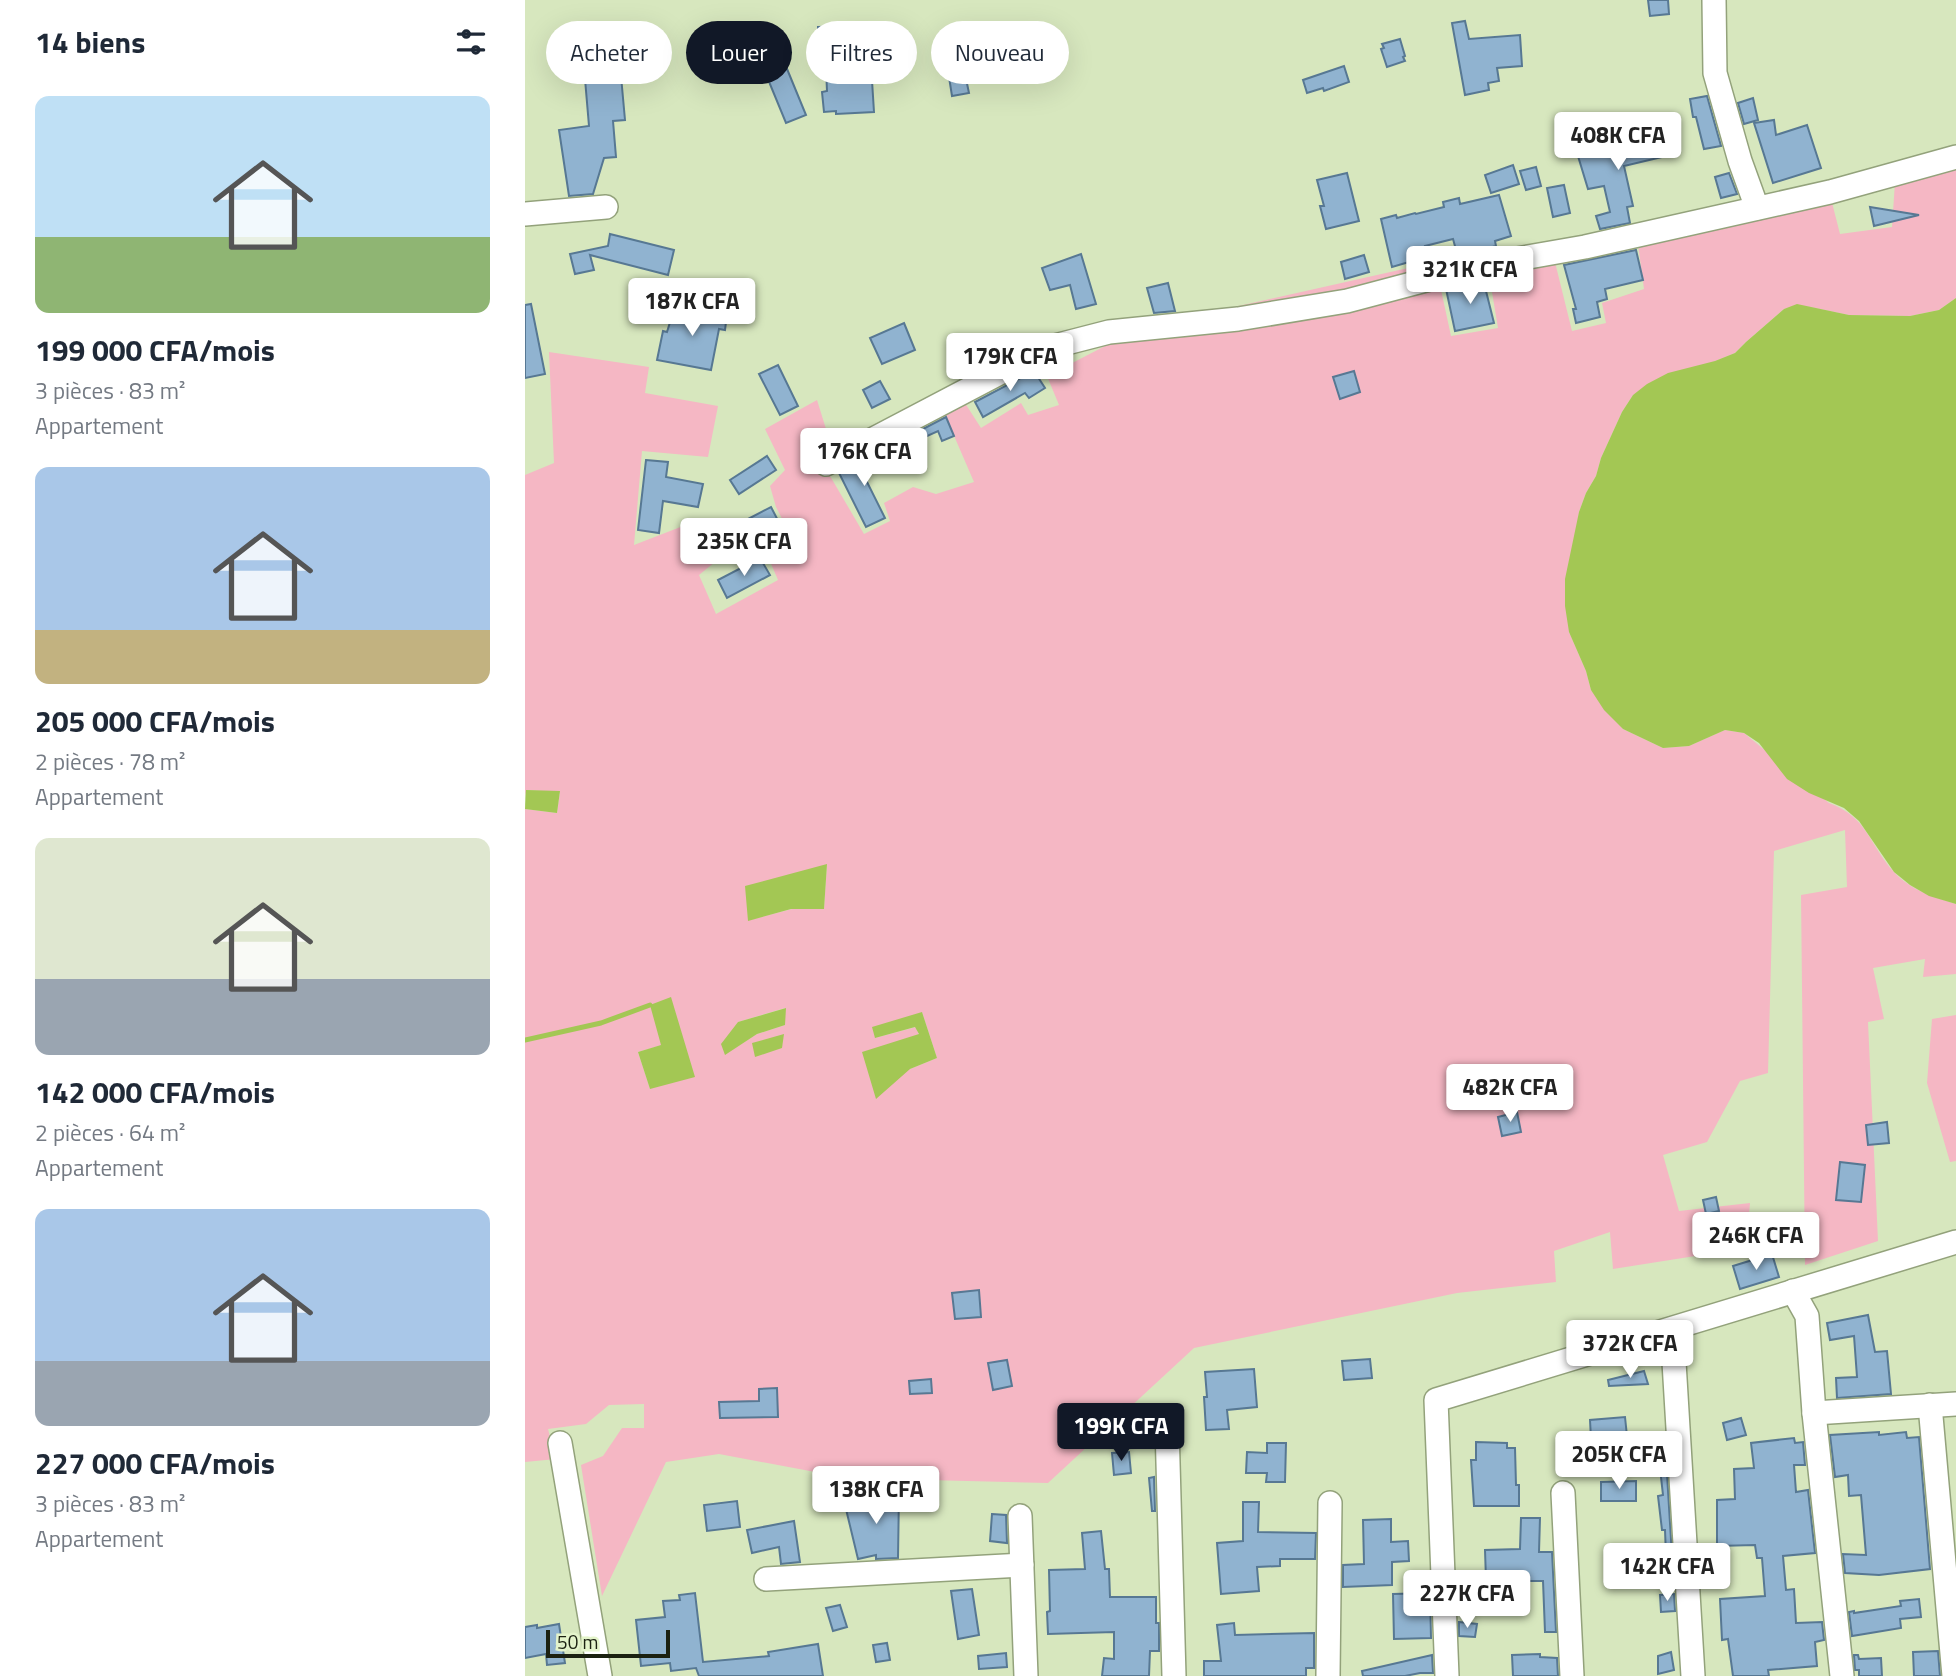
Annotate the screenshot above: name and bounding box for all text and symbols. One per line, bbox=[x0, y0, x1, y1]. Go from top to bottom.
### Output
text: 14 biens bbox=[35, 19, 145, 65]
chip: Acheter bbox=[546, 21, 672, 84]
chip: Louer bbox=[686, 21, 792, 84]
chip: Filtres bbox=[806, 21, 917, 84]
chip: Nouveau bbox=[931, 21, 1069, 84]
icon: filters bbox=[452, 23, 490, 61]
pin: 408K CFA bbox=[1546, 113, 1690, 172]
text: 408K CFA bbox=[1570, 117, 1666, 152]
icon: home bbox=[200, 142, 326, 268]
pin: 321K CFA bbox=[1398, 246, 1542, 306]
text: 321K CFA bbox=[1422, 251, 1518, 286]
pin: 187K CFA bbox=[620, 278, 764, 338]
text: 187K CFA bbox=[644, 283, 740, 318]
text: 199 000 CFA/mois bbox=[35, 327, 275, 373]
pin: 179K CFA bbox=[938, 334, 1082, 393]
text: 179K CFA bbox=[962, 338, 1058, 373]
text: 3 pièces · 83 m² bbox=[35, 373, 186, 408]
text: Appartement bbox=[35, 408, 163, 443]
pin: 176K CFA bbox=[792, 428, 936, 488]
text: 176K CFA bbox=[816, 433, 912, 468]
icon: home bbox=[200, 513, 326, 639]
pin: 235K CFA bbox=[672, 518, 816, 578]
text: 235K CFA bbox=[696, 523, 792, 558]
text: 205 000 CFA/mois bbox=[35, 698, 275, 744]
text: 2 pièces · 78 m² bbox=[35, 744, 186, 779]
text: Appartement bbox=[35, 779, 163, 814]
icon: home bbox=[200, 884, 326, 1010]
pin: 482K CFA bbox=[1438, 1064, 1582, 1124]
text: 142 000 CFA/mois bbox=[35, 1069, 275, 1115]
text: 482K CFA bbox=[1462, 1069, 1558, 1104]
text: 2 pièces · 64 m² bbox=[35, 1115, 186, 1150]
text: Appartement bbox=[35, 1150, 163, 1185]
pin: 246K CFA bbox=[1684, 1212, 1828, 1272]
text: 246K CFA bbox=[1708, 1217, 1804, 1252]
icon: home bbox=[200, 1255, 326, 1381]
pin: 372K CFA bbox=[1558, 1320, 1702, 1380]
text: 372K CFA bbox=[1582, 1325, 1678, 1360]
pin: 199K CFA bbox=[1049, 1404, 1193, 1463]
text: 199K CFA bbox=[1073, 1408, 1169, 1443]
pin: 205K CFA bbox=[1547, 1432, 1691, 1491]
text: 205K CFA bbox=[1571, 1436, 1667, 1471]
text: 227 000 CFA/mois bbox=[35, 1440, 275, 1486]
pin: 138K CFA bbox=[804, 1466, 948, 1526]
text: 138K CFA bbox=[828, 1471, 924, 1506]
text: 3 pièces · 83 m² bbox=[35, 1486, 186, 1521]
text: Appartement bbox=[35, 1521, 163, 1556]
pin: 142K CFA bbox=[1595, 1544, 1739, 1603]
text: 142K CFA bbox=[1619, 1548, 1715, 1583]
pin: 227K CFA bbox=[1395, 1570, 1539, 1630]
text: 227K CFA bbox=[1419, 1575, 1515, 1610]
scale bar bbox=[546, 1627, 670, 1659]
text: 50 m bbox=[557, 1627, 598, 1656]

